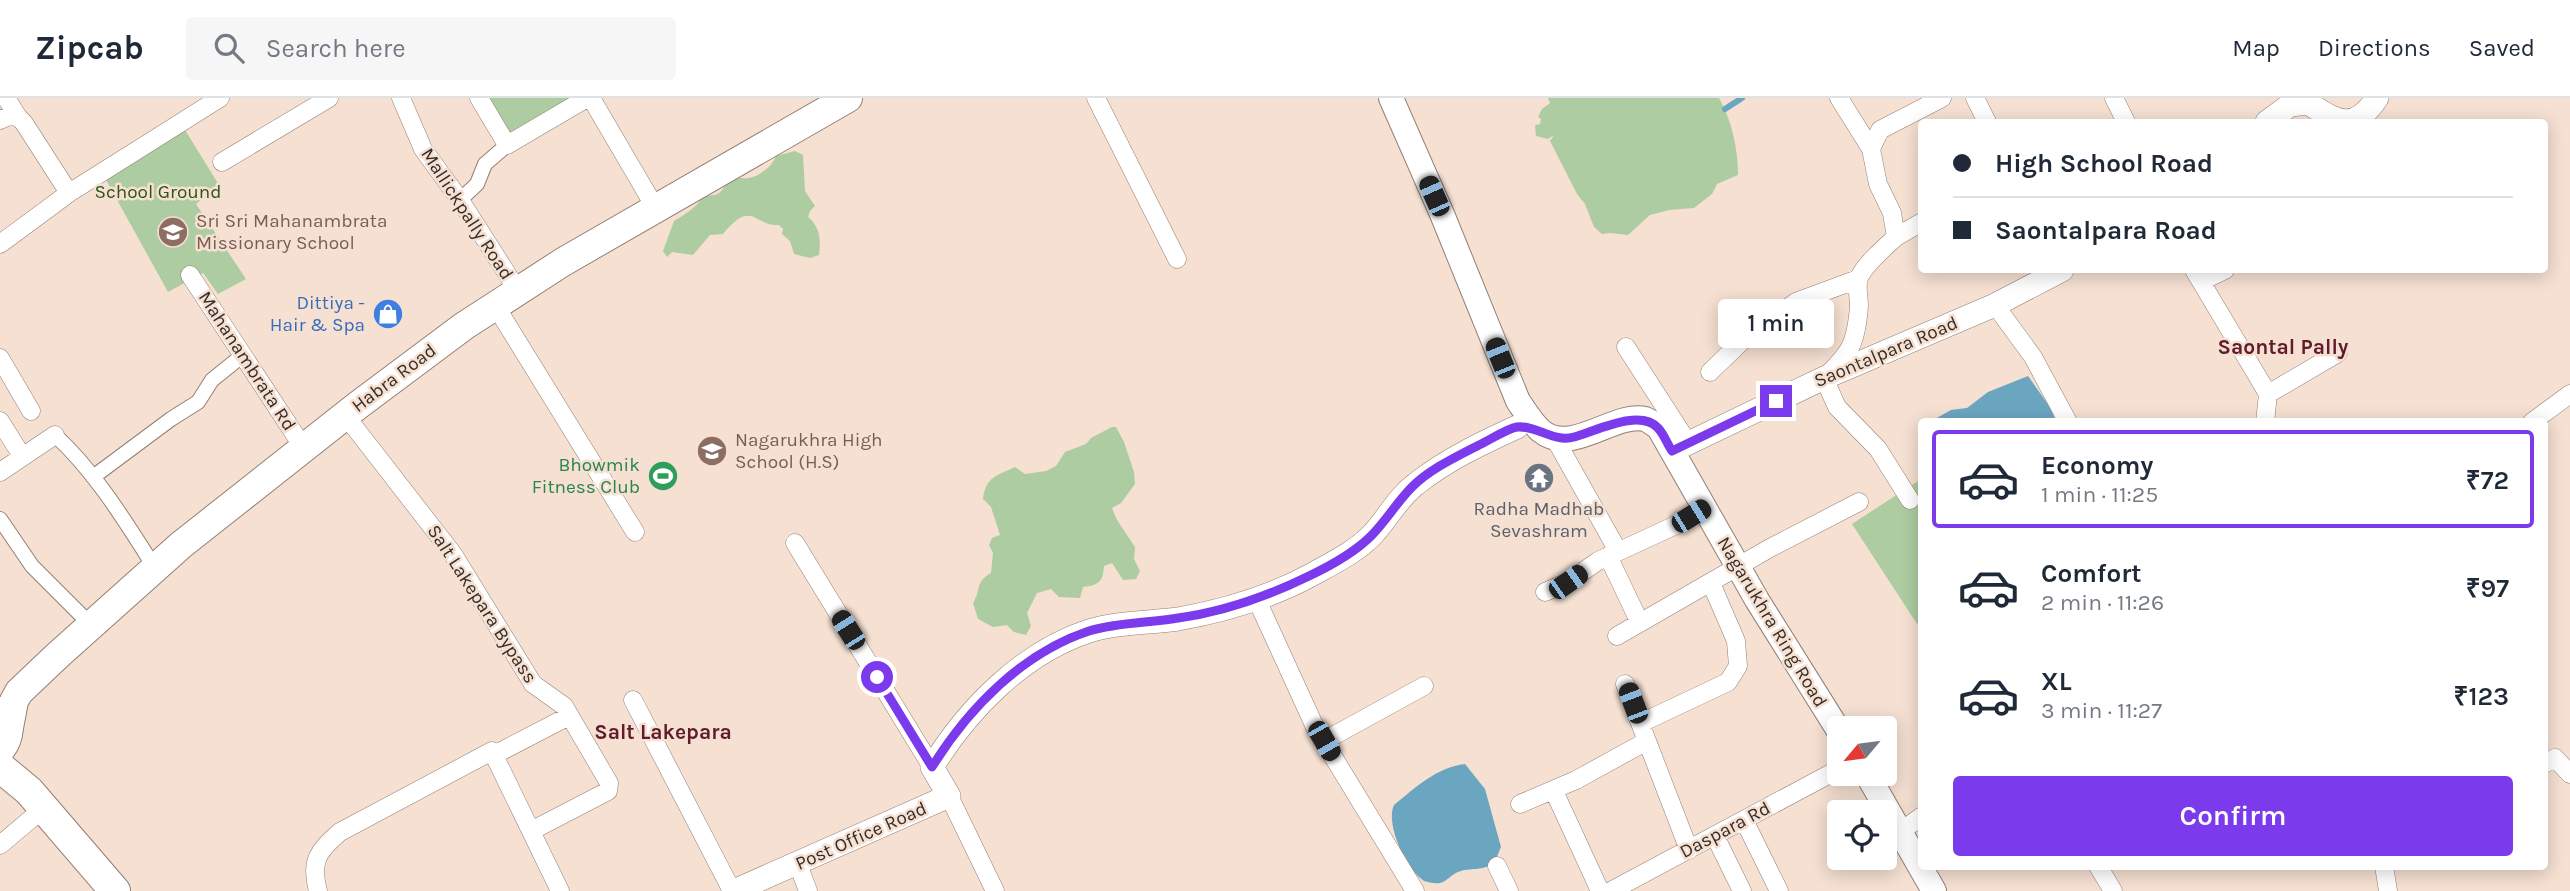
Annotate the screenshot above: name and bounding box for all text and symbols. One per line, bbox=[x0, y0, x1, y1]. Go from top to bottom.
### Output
search box bbox=[186, 17, 676, 80]
text: Zipcab bbox=[35, 29, 144, 67]
icon: search bbox=[210, 29, 248, 67]
text: Search here bbox=[266, 33, 406, 64]
text: Map bbox=[2232, 34, 2280, 62]
text: Directions bbox=[2318, 34, 2431, 62]
text: Saved bbox=[2469, 34, 2535, 62]
street label: Mallickpally Road bbox=[416, 144, 518, 284]
text: High School Road bbox=[1995, 148, 2213, 179]
car bbox=[1416, 173, 1453, 219]
park label: School Ground bbox=[94, 181, 222, 203]
place label: Sri Sri Mahanambrata Missionary School bbox=[196, 210, 387, 254]
school or university icon: Sri Sri Mahanambrata Missionary School bbox=[156, 215, 190, 249]
text: Saontalpara Road bbox=[1995, 215, 2217, 246]
street label: Mahanambrata Rd bbox=[194, 287, 300, 435]
place label: Dittiya - Hair & Spa bbox=[270, 292, 365, 336]
shop icon: Dittiya - Hair & Spa bbox=[371, 297, 405, 331]
callout: 1 min bbox=[1718, 300, 1834, 348]
text: 1 min bbox=[1747, 310, 1805, 337]
street label: Saontalpara Road bbox=[1811, 312, 1961, 392]
car bbox=[1483, 335, 1518, 381]
district label: Saontal Pally bbox=[2218, 335, 2349, 359]
street label: Habra Road bbox=[347, 339, 441, 417]
route end bbox=[1760, 385, 1792, 417]
place label: Nagarukhra High School (H.S) bbox=[735, 429, 883, 473]
school or university icon: Nagarukhra High School (H.S) bbox=[695, 434, 729, 468]
icon: car bbox=[1957, 448, 2020, 511]
text: Economy bbox=[2041, 450, 2153, 481]
place label: Bhowmik Fitness Club bbox=[532, 454, 640, 498]
sports icon: Bhowmik Fitness Club bbox=[646, 459, 680, 493]
temple icon: Radha Madhab Sevashram bbox=[1522, 461, 1556, 495]
text: ₹72 bbox=[2466, 465, 2509, 496]
text: 1 min · 11:25 bbox=[2041, 481, 2158, 508]
car bbox=[1668, 496, 1715, 536]
place label: Radha Madhab Sevashram bbox=[1474, 498, 1604, 542]
street label: Salt Lakepara Bypass bbox=[423, 521, 541, 687]
street label: Nagarukhra Ring Road bbox=[1712, 533, 1832, 711]
icon: car bbox=[1957, 556, 2020, 619]
text: Comfort bbox=[2041, 558, 2142, 589]
car bbox=[1545, 561, 1592, 603]
text: ₹97 bbox=[2466, 573, 2509, 604]
text: 2 min · 11:26 bbox=[2041, 589, 2164, 616]
car bbox=[828, 607, 869, 653]
route start bbox=[861, 661, 893, 693]
icon: car bbox=[1957, 664, 2020, 727]
text: XL bbox=[2041, 666, 2072, 697]
car bbox=[1616, 680, 1651, 726]
text: ₹123 bbox=[2454, 681, 2509, 712]
text: 3 min · 11:27 bbox=[2041, 697, 2162, 724]
north arrow bbox=[1827, 716, 1897, 786]
map controls bbox=[1827, 716, 1897, 870]
car bbox=[1305, 718, 1344, 764]
district label: Salt Lakepara bbox=[594, 720, 732, 744]
button: Confirm bbox=[1953, 776, 2513, 856]
street label: Post Office Road bbox=[792, 797, 930, 875]
street label: Daspara Rd bbox=[1676, 797, 1774, 863]
button: locate bbox=[1827, 800, 1897, 870]

